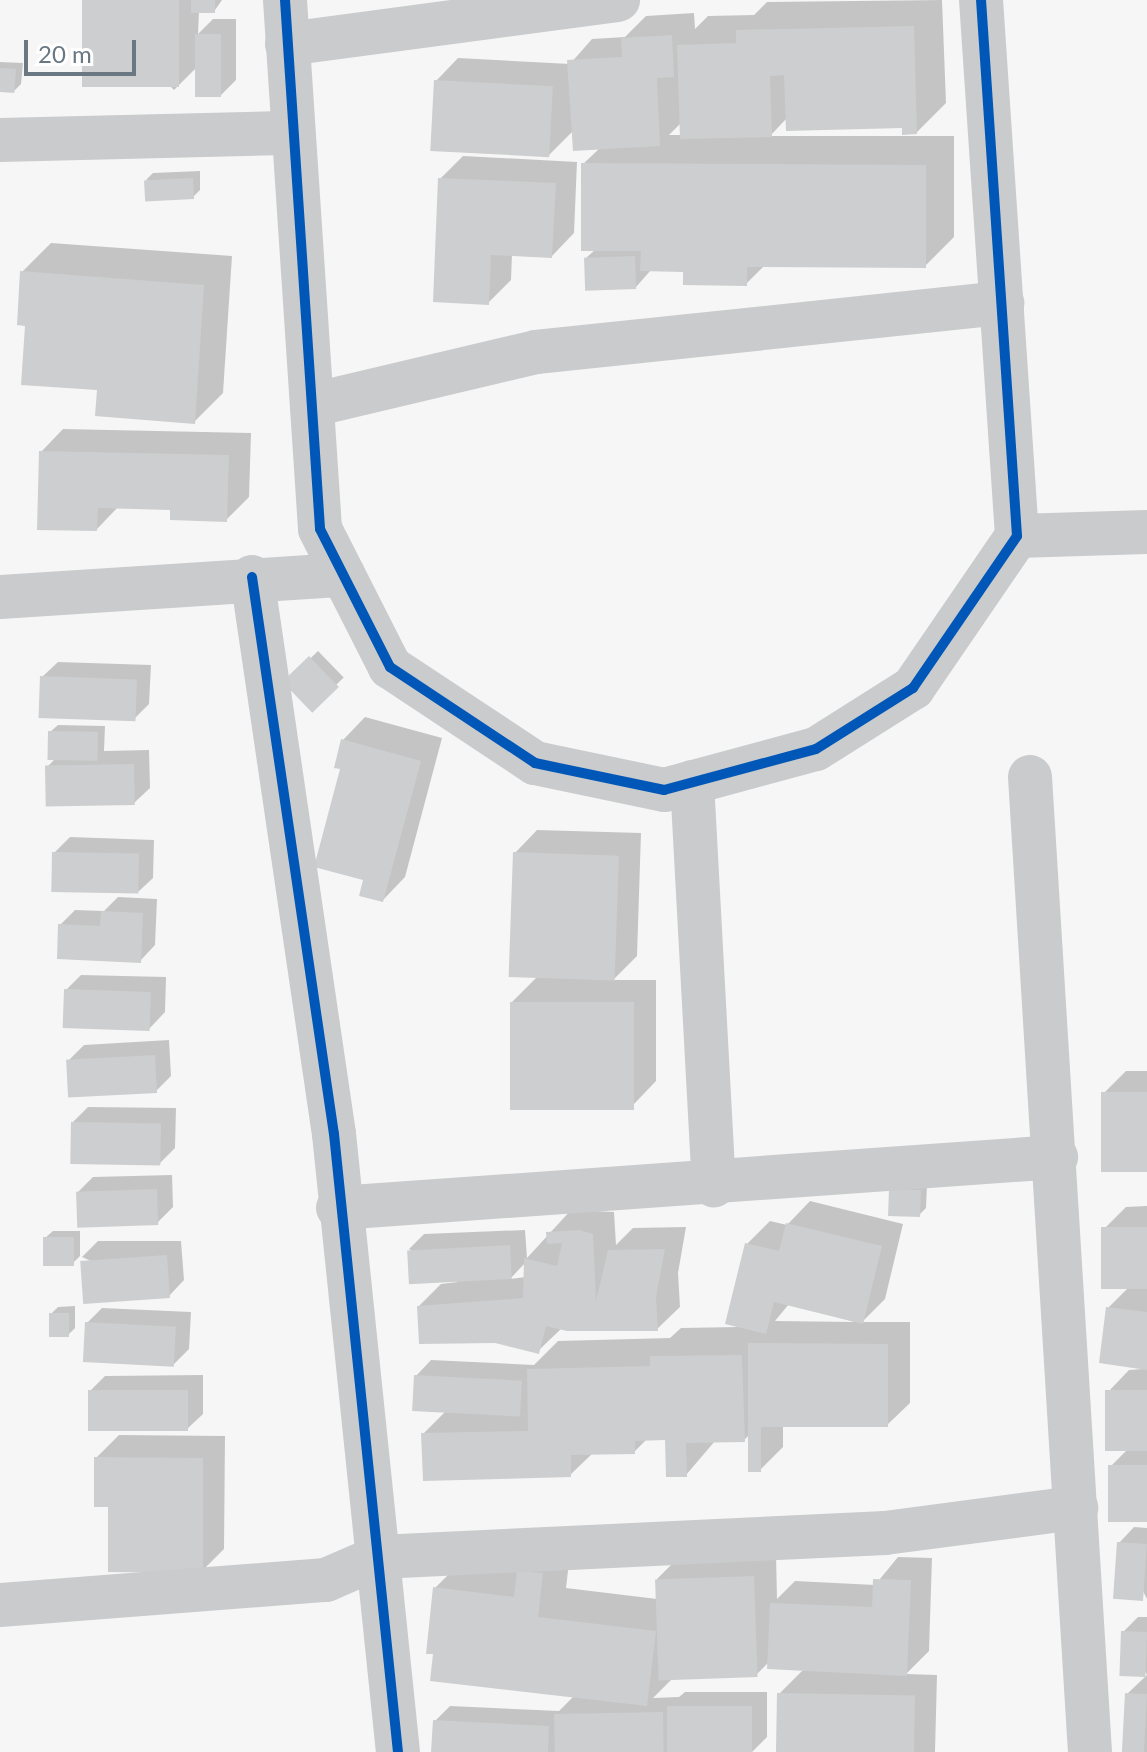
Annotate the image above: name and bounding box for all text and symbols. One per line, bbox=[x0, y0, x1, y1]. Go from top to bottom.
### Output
scale bar bbox=[28, 24, 140, 74]
text: 20 m bbox=[38, 39, 92, 68]

